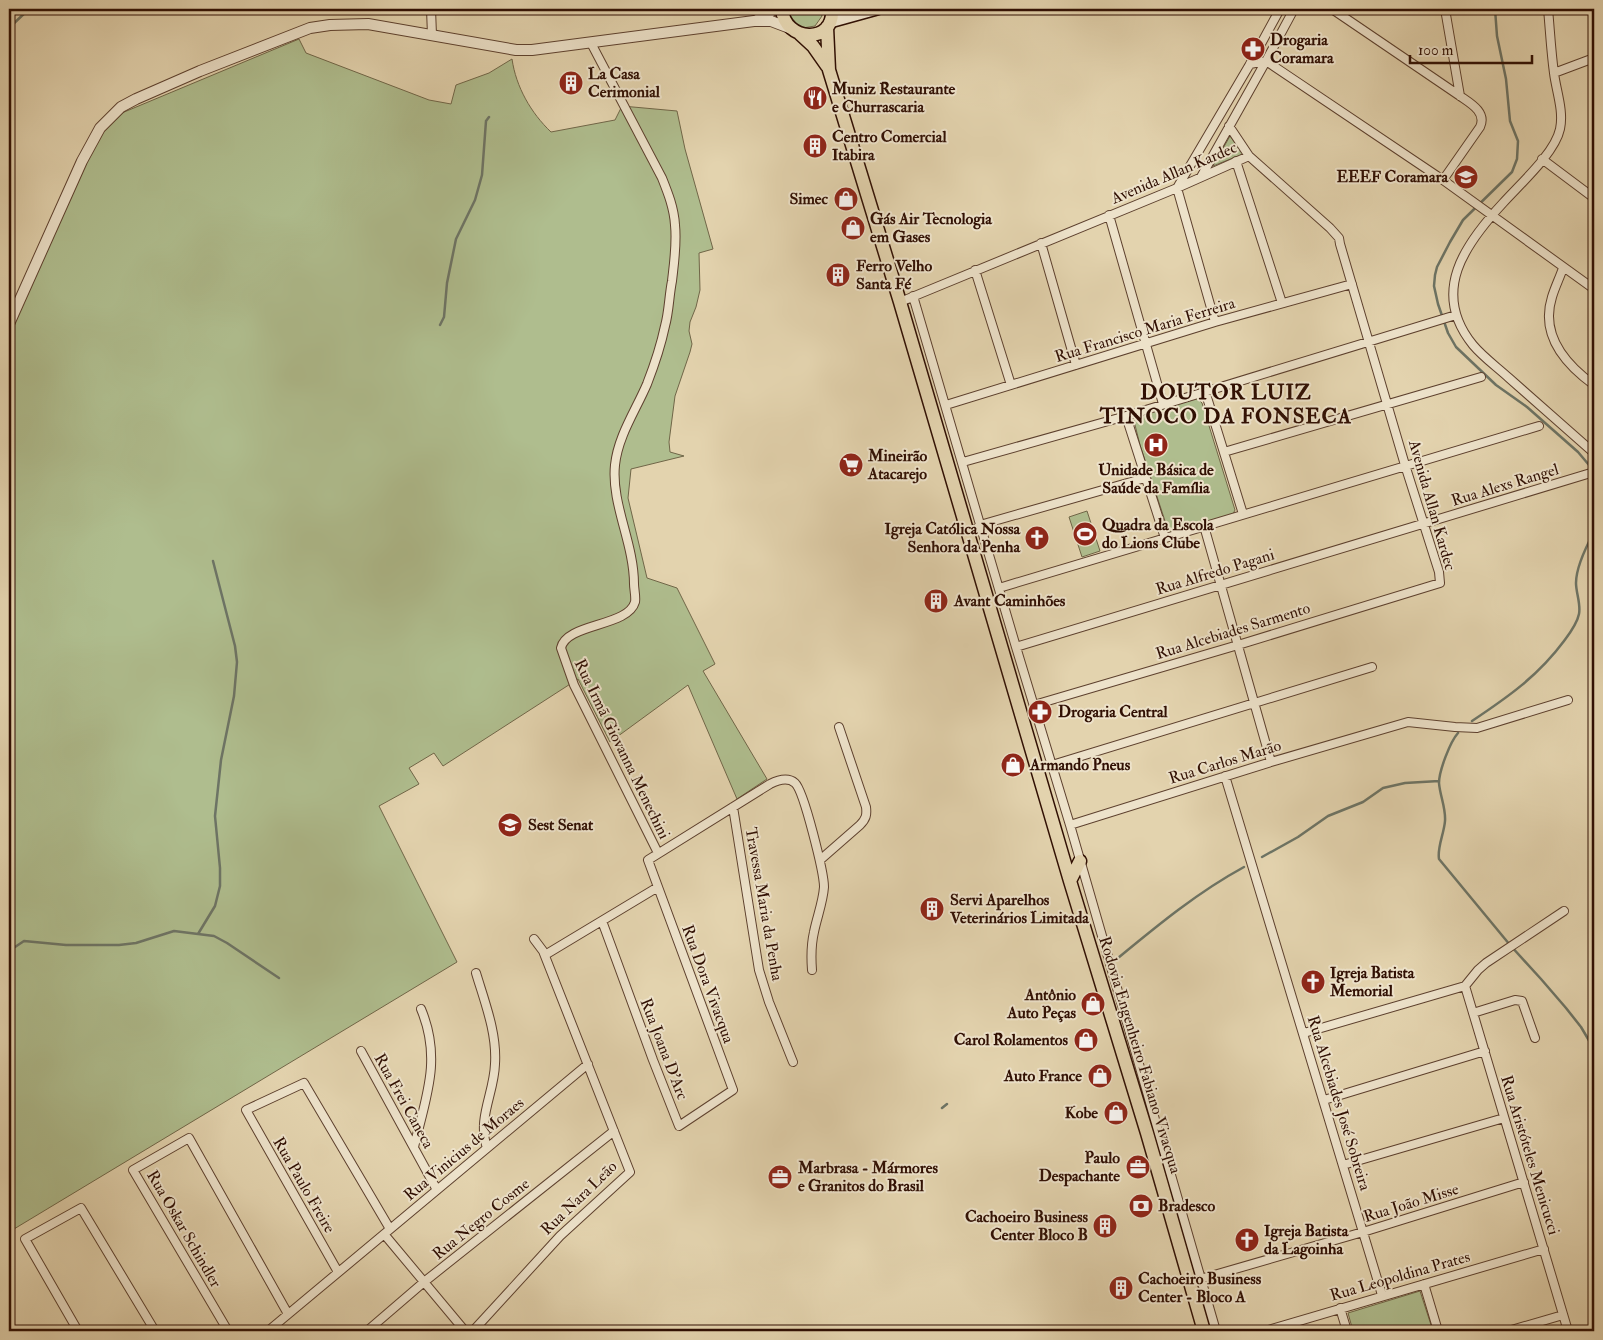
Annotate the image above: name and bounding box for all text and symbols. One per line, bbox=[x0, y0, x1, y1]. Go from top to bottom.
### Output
place label: Drogaria Coramara bbox=[1270, 30, 1334, 68]
scale bar bbox=[1410, 32, 1533, 64]
pharmacy icon: Drogaria Coramara bbox=[1240, 36, 1266, 62]
text: 100 m bbox=[1418, 41, 1454, 60]
place label: La Casa Cerimonial bbox=[588, 64, 661, 102]
building icon: La Casa Cerimonial bbox=[558, 70, 584, 96]
place label: Muniz Restaurante e Churrascaria bbox=[831, 79, 956, 117]
restaurant icon: Muniz Restaurante e Churrascaria bbox=[802, 85, 828, 111]
place label: Centro Comercial Itabira bbox=[832, 127, 947, 165]
building icon: Centro Comercial Itabira bbox=[802, 133, 828, 159]
street label: Avenida Allan Kardec bbox=[1107, 137, 1240, 209]
school or university icon: EEEF Coramara bbox=[1453, 164, 1479, 190]
place label: EEEF Coramara bbox=[1337, 167, 1448, 187]
shop icon: Simec bbox=[833, 186, 859, 212]
place label: Simec bbox=[789, 189, 829, 209]
place label: Gás Air Tecnologia em Gases bbox=[870, 209, 992, 247]
shop icon: Gás Air Tecnologia em Gases bbox=[840, 215, 866, 241]
place label: Ferro Velho Santa Fé bbox=[856, 256, 932, 294]
building icon: Ferro Velho Santa Fé bbox=[825, 262, 851, 288]
street label: Rua Francisco Maria Ferreira bbox=[1052, 293, 1238, 367]
district label: DOUTOR LUIZ TINOCO DA FONSECA bbox=[1099, 379, 1352, 430]
hospital icon: Unidade Básica de Saúde da Família bbox=[1143, 432, 1169, 458]
street label: Avenida Allan Kardec bbox=[1404, 437, 1460, 573]
place label: Mineirão Atacarejo bbox=[867, 446, 927, 484]
supermarket icon: Mineirão Atacarejo bbox=[838, 452, 864, 478]
street label: Rua Alexs Rangel bbox=[1449, 459, 1561, 511]
place label: Unidade Básica de Saúde da Família bbox=[1098, 460, 1214, 498]
place label: Quadra da Escola do Lions Clube bbox=[1102, 515, 1214, 553]
place label: Igreja Católica Nossa Senhora da Penha bbox=[885, 519, 1020, 557]
sports icon: Quadra da Escola do Lions Clube bbox=[1072, 521, 1098, 547]
church icon: Igreja Católica Nossa Senhora da Penha bbox=[1024, 525, 1050, 551]
street label: Rua Alfredo Pagani bbox=[1153, 544, 1277, 600]
building icon: Avant Caminhões bbox=[923, 588, 949, 614]
place label: Avant Caminhões bbox=[953, 591, 1066, 611]
street label: Rua Alcebiades Sarmento bbox=[1153, 598, 1313, 664]
street label: Rua Irmã Giovanna Menechini bbox=[570, 656, 674, 842]
pharmacy icon: Drogaria Central bbox=[1027, 699, 1053, 725]
place label: Drogaria Central bbox=[1058, 702, 1169, 723]
street label: Rua Carlos Marão bbox=[1166, 735, 1284, 789]
shop icon: Armando Pneus bbox=[1000, 752, 1026, 778]
place label: Armando Pneus bbox=[1029, 755, 1131, 775]
school or university icon: Sest Senat bbox=[497, 812, 523, 838]
place label: Sest Senat bbox=[528, 815, 594, 835]
street label: Travessa Maria da Penha bbox=[741, 826, 787, 983]
place label: Servi Aparelhos Veterinários Limitada bbox=[949, 890, 1089, 928]
building icon: Servi Aparelhos Veterinários Limitada bbox=[919, 896, 945, 922]
street label: Rua Dora Vivacqua bbox=[677, 922, 739, 1046]
street label: Rodovia Engenheiro Fabiano Vivacqua bbox=[1094, 934, 1186, 1176]
place label: Igreja Batista Memorial bbox=[1329, 963, 1415, 1001]
church icon: Igreja Batista Memorial bbox=[1300, 969, 1326, 995]
place label: Antônio Auto Peças bbox=[1006, 985, 1077, 1023]
shop icon: Antônio Auto Peças bbox=[1080, 991, 1106, 1017]
street label: Rua Joana D'Arc bbox=[635, 995, 693, 1103]
street label: Rua Alcebiades José Sobreira bbox=[1302, 1013, 1375, 1194]
shop icon: Carol Rolamentos bbox=[1073, 1027, 1099, 1053]
place label: Carol Rolamentos bbox=[954, 1030, 1069, 1050]
street label: Rua Frei Caneca bbox=[370, 1050, 439, 1152]
shop icon: Auto France bbox=[1087, 1063, 1113, 1089]
place label: Auto France bbox=[1003, 1066, 1082, 1086]
street label: Rua Aristóteles Menicucci bbox=[1496, 1073, 1564, 1237]
street label: Rua Vinicius de Moraes bbox=[400, 1093, 528, 1205]
shop icon: Kobe bbox=[1103, 1100, 1129, 1126]
place label: Kobe bbox=[1065, 1103, 1098, 1123]
street label: Rua Paulo Freire bbox=[268, 1133, 340, 1237]
place label: Paulo Despachante bbox=[1039, 1148, 1120, 1187]
office icon: Paulo Despachante bbox=[1125, 1154, 1151, 1180]
street label: Rua Nara Leão bbox=[537, 1156, 622, 1239]
place label: Marbrasa - Mármores e Granitos do Brasil bbox=[797, 1158, 938, 1196]
office icon: Marbrasa - Mármores e Granitos do Brasil bbox=[767, 1164, 793, 1190]
street label: Rua Oskar Schindler bbox=[142, 1167, 226, 1291]
street label: Rua Negro Cosme bbox=[428, 1174, 534, 1264]
street label: Rua João Misse bbox=[1361, 1179, 1462, 1228]
bank icon: Bradesco bbox=[1128, 1193, 1154, 1219]
place label: Bradesco bbox=[1158, 1196, 1215, 1216]
place label: Cachoeiro Business Center Bloco B bbox=[965, 1207, 1089, 1245]
building icon: Cachoeiro Business Center Bloco B bbox=[1092, 1213, 1118, 1239]
place label: Igreja Batista da Lagoinha bbox=[1264, 1221, 1349, 1260]
church icon: Igreja Batista da Lagoinha bbox=[1234, 1227, 1260, 1253]
street label: Rua Leopoldina Prates bbox=[1328, 1246, 1473, 1307]
place label: Cachoeiro Business Center - Bloco A bbox=[1138, 1269, 1262, 1307]
building icon: Cachoeiro Business Center - Bloco A bbox=[1108, 1275, 1134, 1301]

